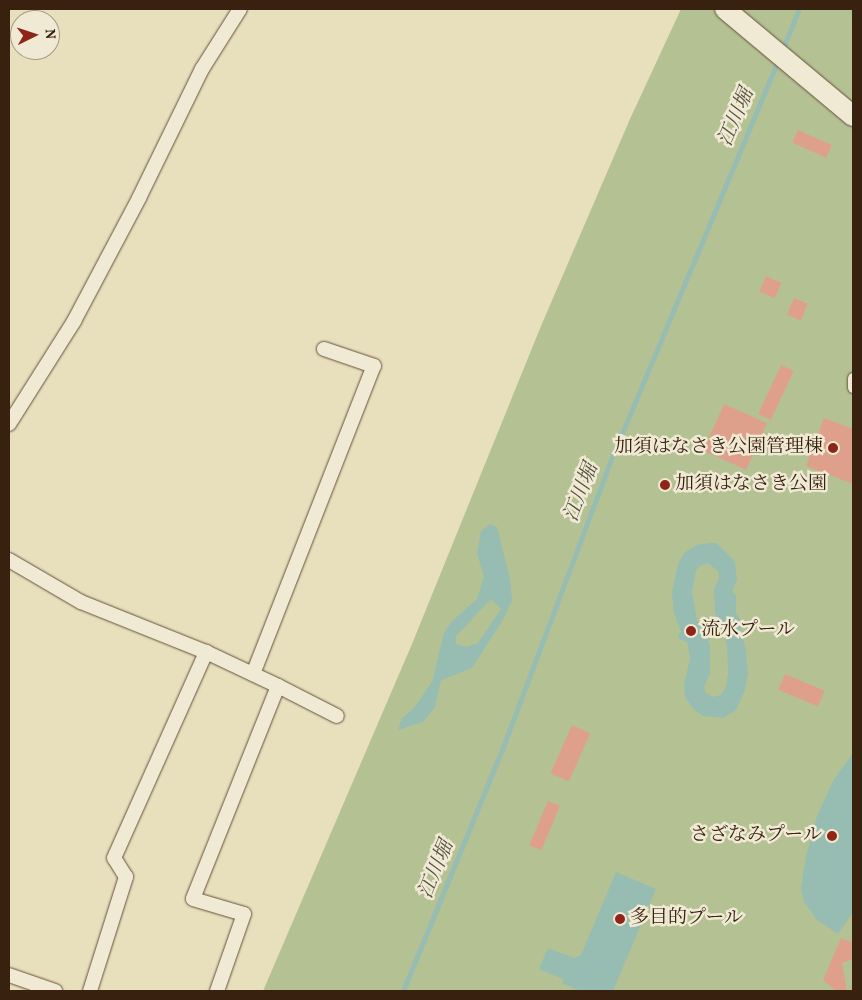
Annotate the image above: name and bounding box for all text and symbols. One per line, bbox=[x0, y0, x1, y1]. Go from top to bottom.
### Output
north arrow bbox=[10, 10, 60, 60]
text: N bbox=[40, 28, 59, 40]
water label: 江川堀 bbox=[714, 86, 760, 150]
place label: 加須はなさき公園管理棟 bbox=[614, 437, 823, 459]
marker: 加須はなさき公園管理棟 bbox=[827, 442, 839, 454]
water label: 江川堀 bbox=[560, 461, 604, 525]
place label: 加須はなさき公園 bbox=[675, 474, 827, 496]
marker: 加須はなさき公園 bbox=[659, 479, 671, 491]
place label: 流水プール bbox=[701, 620, 795, 642]
marker: 流水プール bbox=[685, 625, 697, 637]
place label: さざなみプール bbox=[690, 825, 822, 847]
marker: さざなみプール bbox=[826, 830, 838, 842]
water label: 江川堀 bbox=[415, 838, 459, 902]
place label: 多目的プール bbox=[630, 908, 743, 930]
marker: 多目的プール bbox=[614, 913, 626, 925]

